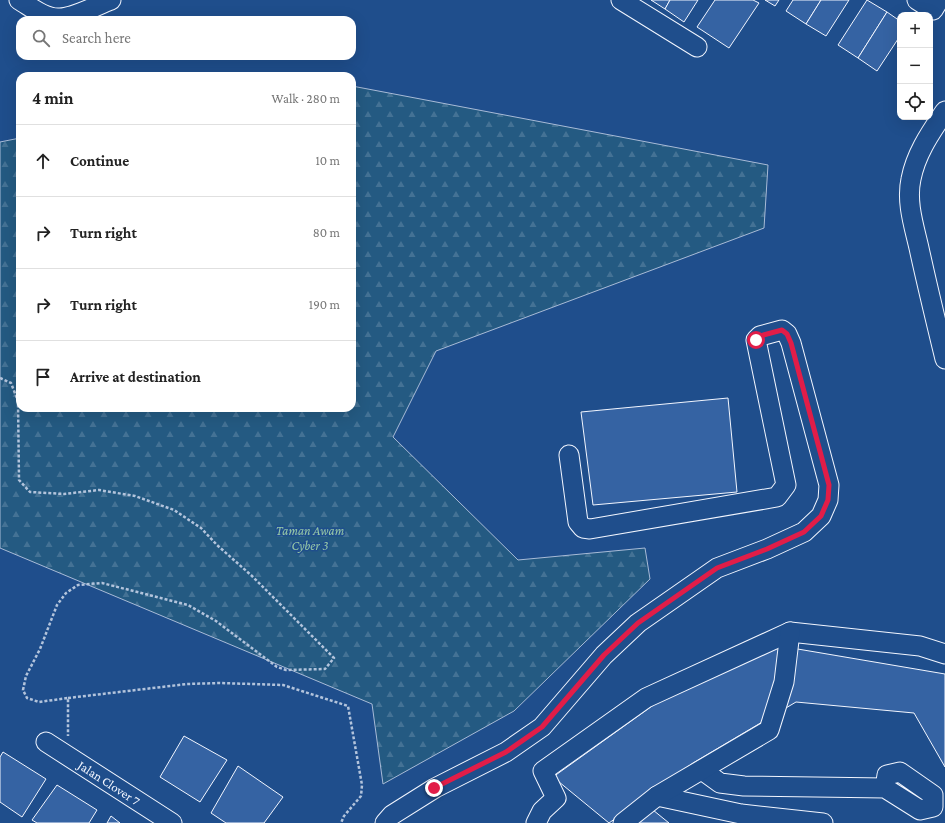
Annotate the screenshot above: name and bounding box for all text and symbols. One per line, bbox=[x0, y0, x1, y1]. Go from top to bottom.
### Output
map controls bbox=[897, 12, 933, 120]
button: + bbox=[897, 12, 933, 48]
search box bbox=[16, 16, 356, 60]
icon: search bbox=[30, 27, 52, 49]
text: Search here bbox=[62, 30, 131, 46]
button: − bbox=[897, 48, 933, 84]
button: locate bbox=[897, 84, 933, 120]
text: 4 min bbox=[32, 89, 74, 108]
text: Walk · 280 m bbox=[272, 91, 340, 106]
icon: ahead bbox=[32, 150, 54, 172]
text: Continue bbox=[70, 153, 129, 169]
text: 10 m bbox=[315, 153, 340, 168]
icon: right bbox=[32, 222, 54, 244]
text: Turn right bbox=[70, 225, 137, 241]
text: 80 m bbox=[313, 225, 340, 240]
icon: right bbox=[32, 294, 54, 316]
text: Turn right bbox=[70, 297, 137, 313]
text: 190 m bbox=[309, 297, 340, 312]
route start bbox=[747, 331, 765, 349]
icon: arrive bbox=[32, 366, 54, 388]
text: Arrive at destination bbox=[70, 369, 201, 385]
park label: Taman Awam Cyber 3 bbox=[276, 523, 345, 553]
street label: Jalan Clover 7 bbox=[74, 757, 143, 809]
route end bbox=[425, 779, 443, 797]

